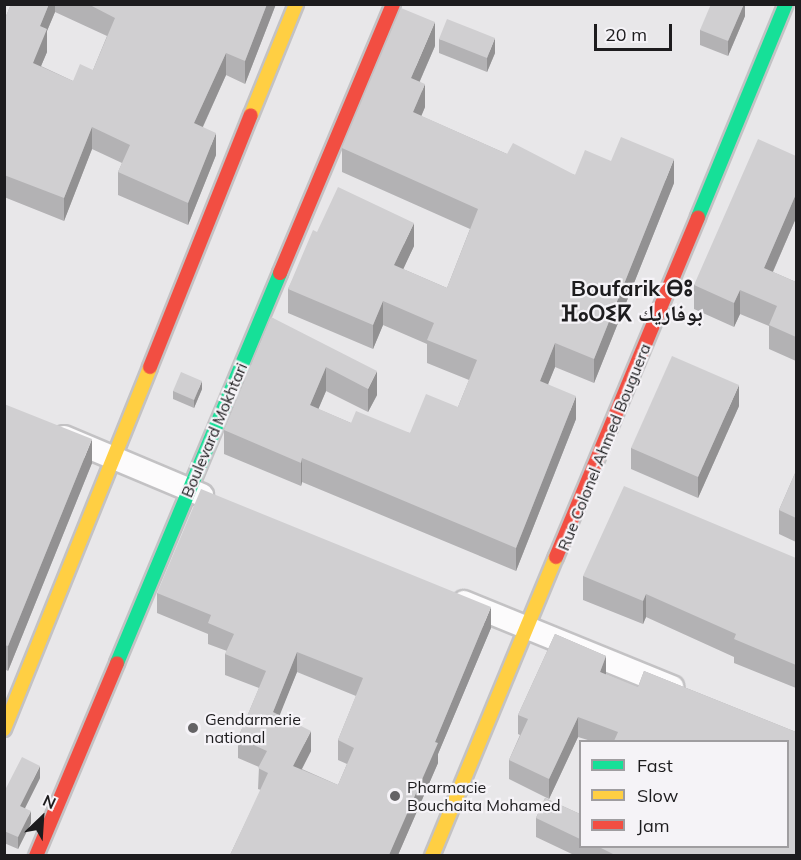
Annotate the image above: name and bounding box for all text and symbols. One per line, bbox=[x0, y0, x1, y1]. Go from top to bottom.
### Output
scale bar bbox=[597, 12, 675, 50]
text: 20 m bbox=[605, 23, 647, 46]
district label: Boufarik ⴱⵓ ⴼⴰⵔⵉⴽ بوفاريك bbox=[561, 275, 703, 326]
street label: Rue Colonel Ahmed Bouguera bbox=[554, 341, 654, 553]
street label: Boulevard Mokhtari bbox=[177, 360, 251, 500]
place label: Gendarmerie national bbox=[205, 709, 301, 747]
marker: Gendarmerie national bbox=[186, 721, 200, 735]
legend bbox=[579, 740, 789, 848]
text: Fast bbox=[637, 754, 673, 777]
place label: Pharmacie Bouchaita Mohamed bbox=[407, 777, 561, 815]
text: Slow bbox=[637, 784, 678, 807]
north arrow bbox=[12, 788, 72, 848]
marker: Pharmacie Bouchaita Mohamed bbox=[388, 789, 402, 803]
text: N bbox=[40, 790, 59, 813]
text: Jam bbox=[637, 814, 670, 837]

